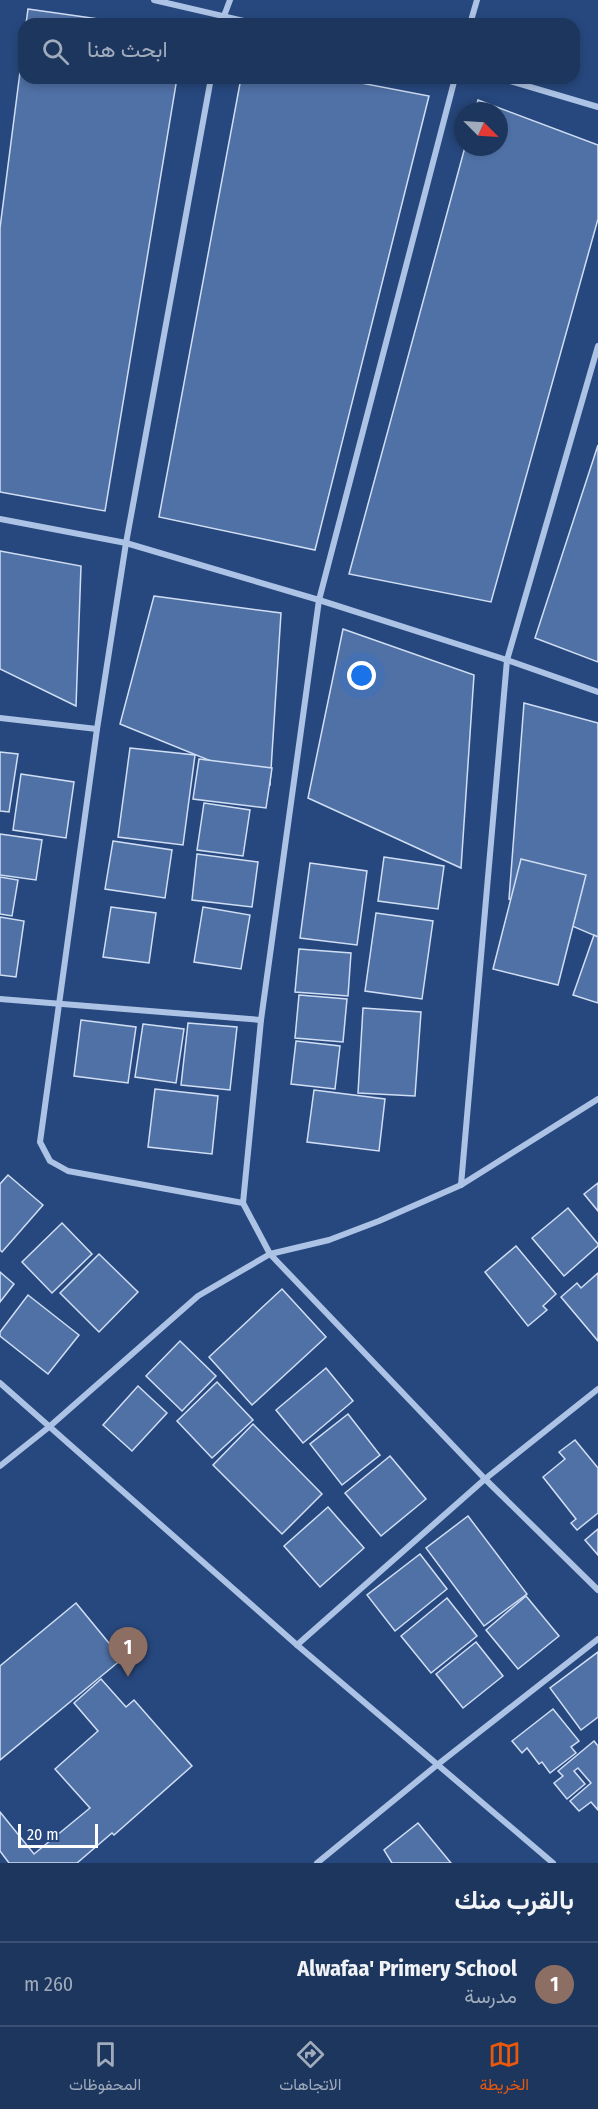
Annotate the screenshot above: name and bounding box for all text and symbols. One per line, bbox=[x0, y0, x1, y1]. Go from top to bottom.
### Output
search box bbox=[18, 18, 580, 84]
icon: search bbox=[39, 35, 72, 68]
text: ابحث هنا bbox=[87, 36, 168, 63]
north arrow bbox=[454, 102, 508, 156]
your location bbox=[347, 661, 376, 690]
pin: 1 bbox=[108, 1628, 148, 1677]
scale bar bbox=[18, 1821, 98, 1848]
text: 20 m bbox=[27, 1825, 58, 1844]
text: بالقرب منك bbox=[454, 1885, 574, 1916]
text: Alwafaa' Primery School bbox=[297, 1955, 517, 1982]
text: 260 m bbox=[24, 1972, 73, 1996]
text: 1 bbox=[550, 1972, 559, 1996]
text: مدرسة bbox=[464, 1984, 517, 2008]
tab: المحفوظات bbox=[69, 2038, 141, 2099]
tab: الاتجاهات bbox=[279, 2038, 341, 2099]
tab: الخريطة bbox=[479, 2038, 529, 2099]

